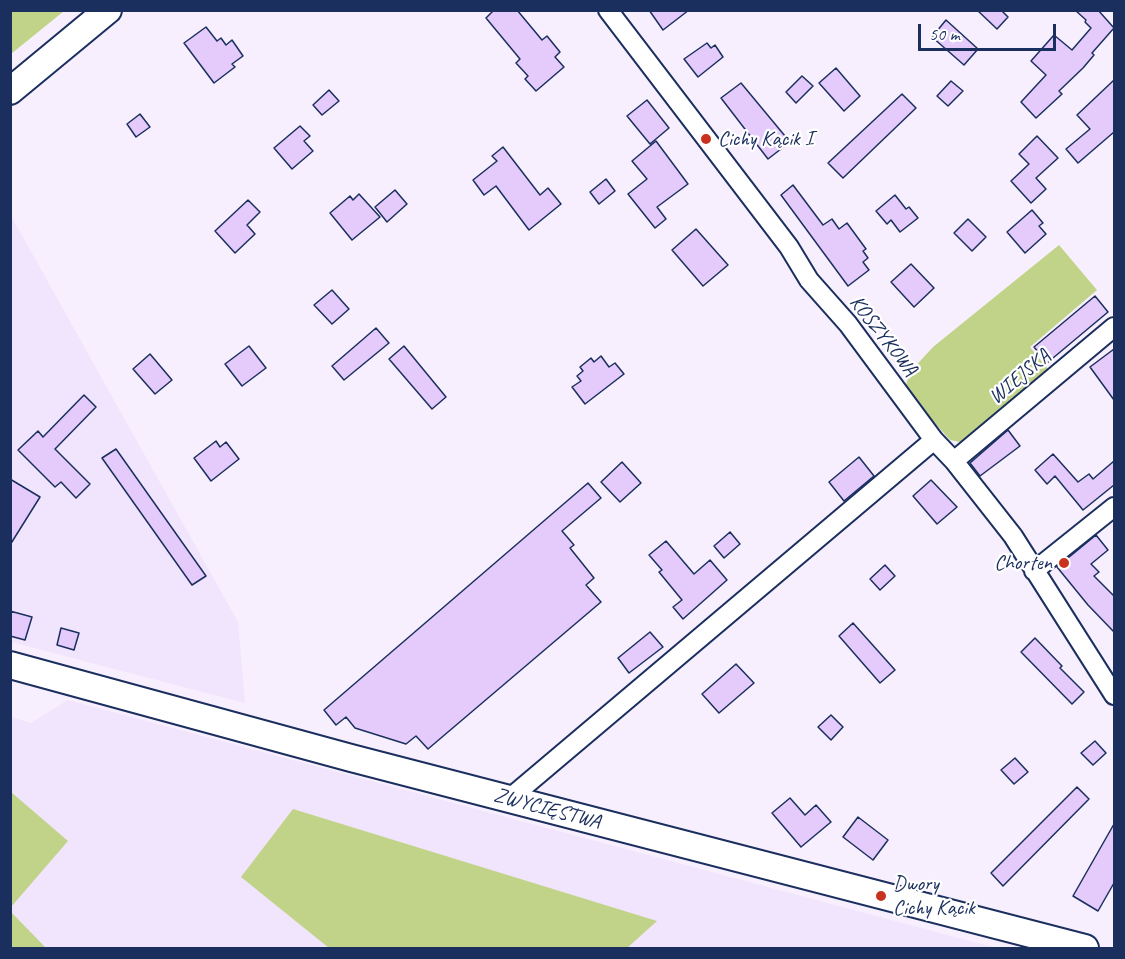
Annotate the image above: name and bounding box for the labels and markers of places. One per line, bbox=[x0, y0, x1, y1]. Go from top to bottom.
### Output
place label: Cichy Kącik I bbox=[718, 126, 813, 152]
marker: Cichy Kącik I bbox=[699, 132, 713, 146]
place label: Chorten bbox=[994, 550, 1052, 576]
marker: Chorten bbox=[1057, 556, 1071, 570]
place label: Dwory Cichy Kącik bbox=[893, 871, 975, 921]
marker: Dwory Cichy Kącik bbox=[874, 889, 888, 903]

